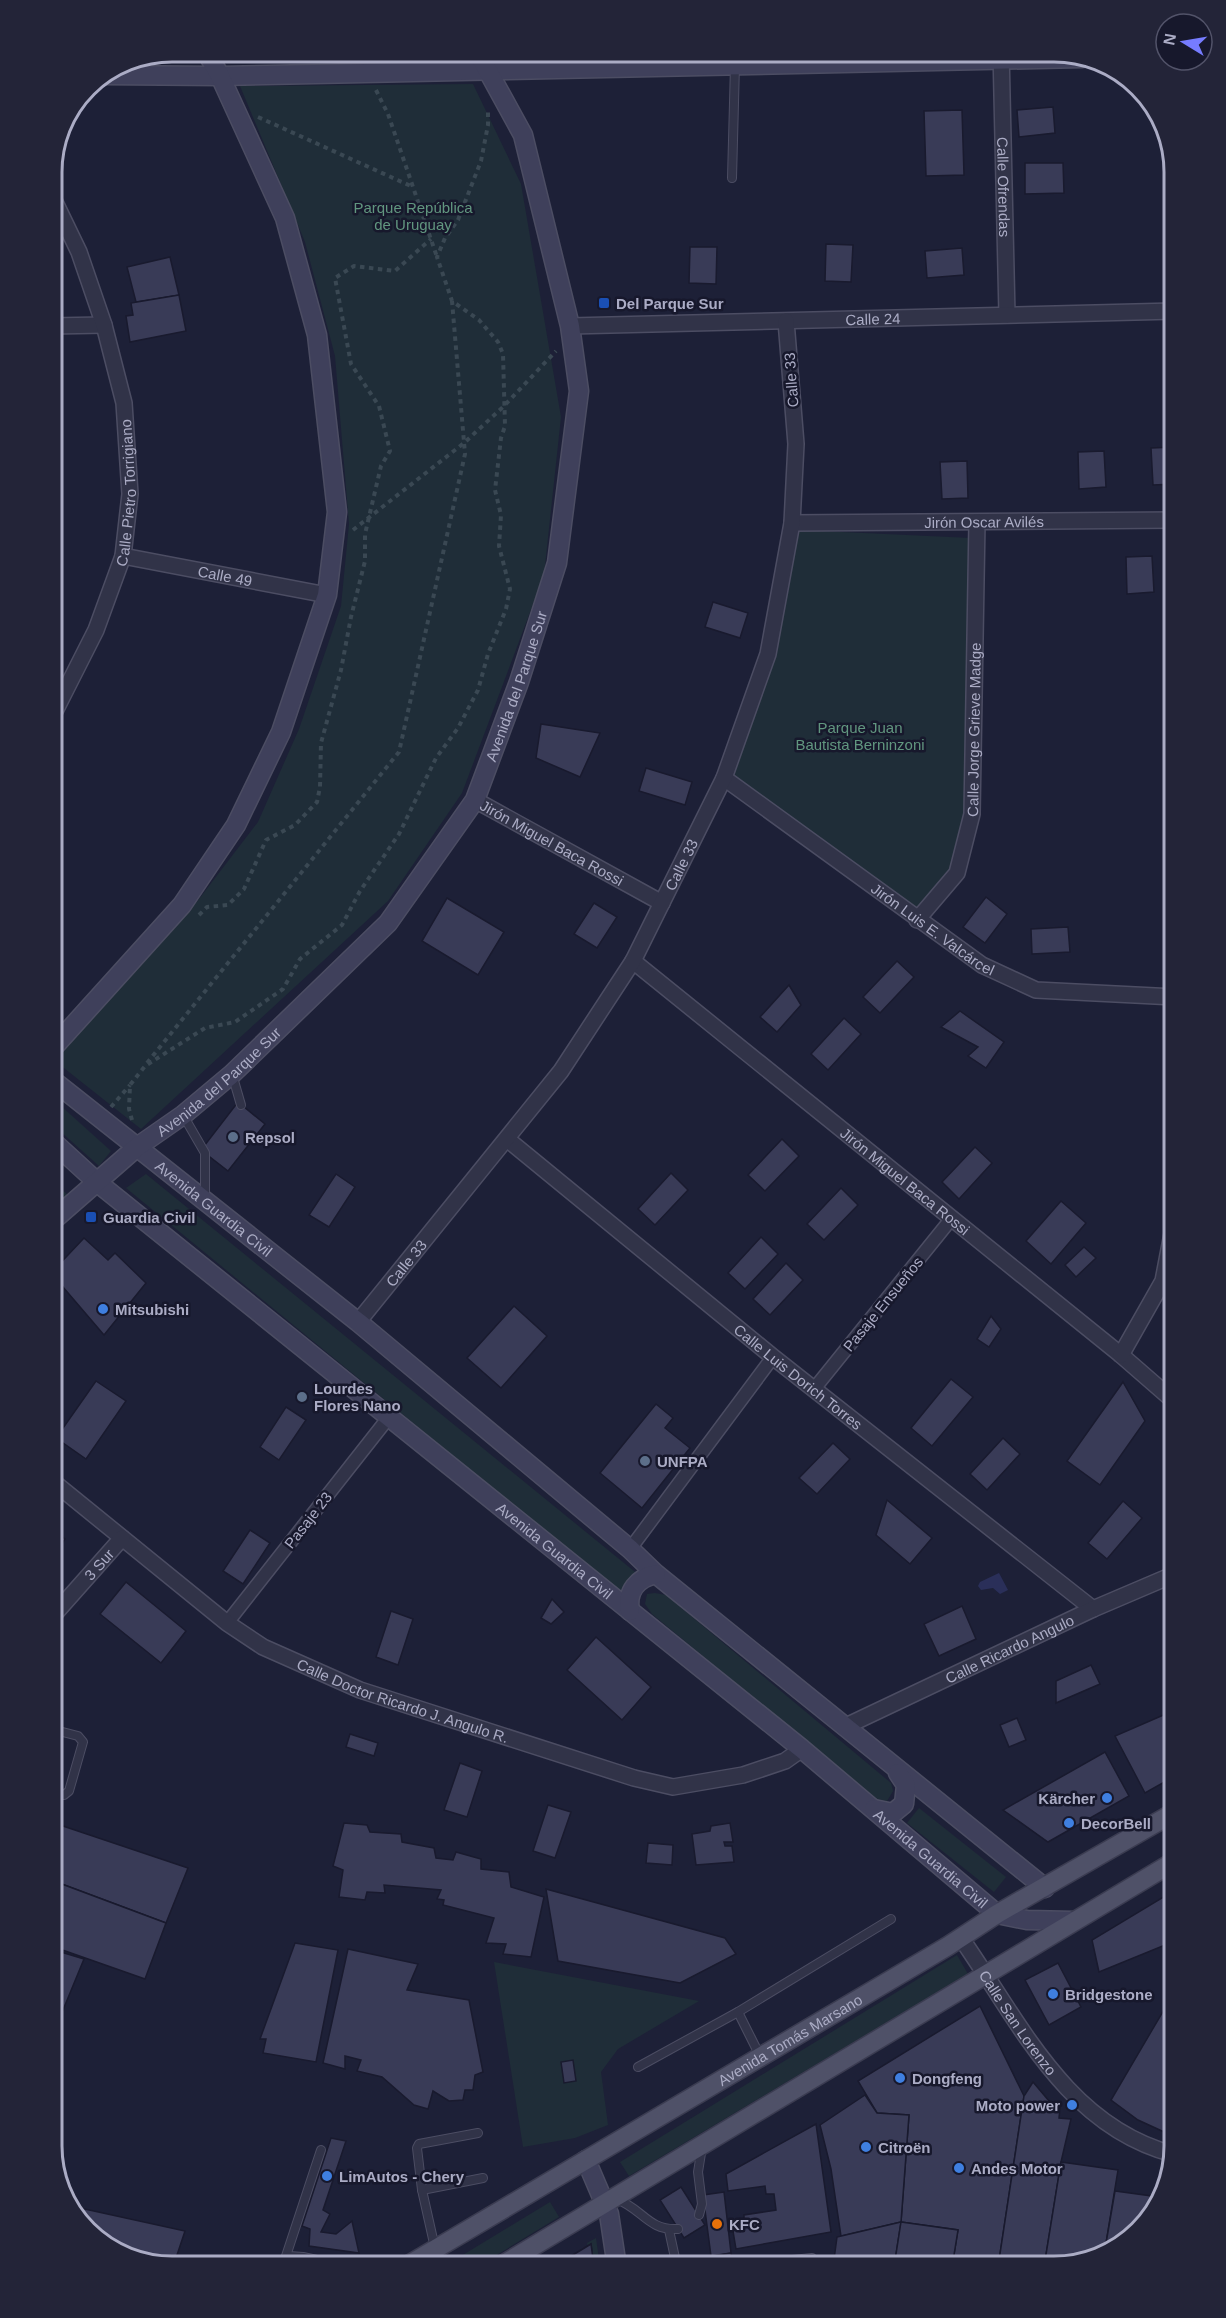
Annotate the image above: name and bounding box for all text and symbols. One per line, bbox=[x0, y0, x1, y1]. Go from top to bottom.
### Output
north arrow bbox=[1154, 12, 1214, 72]
text: N bbox=[1160, 32, 1179, 47]
street label: Calle Ofrendas bbox=[994, 137, 1014, 237]
park label: Parque República de Uruguay bbox=[353, 199, 473, 233]
place label: Del Parque Sur bbox=[616, 295, 724, 312]
marker: Del Parque Sur bbox=[597, 296, 611, 310]
street label: Calle 24 bbox=[845, 309, 901, 328]
street label: Calle 33 bbox=[781, 352, 801, 408]
street label: Calle Pietro Torrigiano bbox=[112, 419, 139, 569]
street label: Jirón Oscar Avilés bbox=[924, 513, 1044, 530]
street label: Calle 49 bbox=[197, 562, 254, 589]
street label: Avenida del Parque Sur bbox=[482, 609, 550, 764]
street label: Calle Jorge Grieve Madge bbox=[963, 642, 983, 817]
park label: Parque Juan Bautista Berninzoni bbox=[795, 719, 925, 753]
street label: Jirón Miguel Baca Rossi bbox=[477, 796, 627, 889]
street label: Calle 33 bbox=[661, 836, 701, 893]
street label: Jirón Luis E. Valcárcel bbox=[868, 879, 997, 978]
street label: Avenida del Parque Sur bbox=[153, 1023, 284, 1139]
street label: Jirón Miguel Baca Rossi bbox=[837, 1124, 973, 1238]
place label: Repsol bbox=[245, 1129, 295, 1146]
marker: Repsol bbox=[226, 1130, 240, 1144]
street label: Avenida Guardia Civil bbox=[152, 1157, 276, 1259]
place label: Guardia Civil bbox=[103, 1209, 196, 1226]
marker: Guardia Civil bbox=[84, 1210, 98, 1224]
street label: Calle 33 bbox=[382, 1236, 430, 1290]
street label: Pasaje Ensueños bbox=[840, 1253, 926, 1355]
place label: Mitsubishi bbox=[115, 1301, 189, 1318]
marker: Mitsubishi bbox=[96, 1302, 110, 1316]
street label: Calle Luis Dorich Torres bbox=[731, 1320, 866, 1433]
place label: Lourdes Flores Nano bbox=[314, 1380, 401, 1414]
marker: Lourdes Flores Nano bbox=[295, 1390, 309, 1404]
place label: UNFPA bbox=[657, 1453, 708, 1470]
marker: UNFPA bbox=[638, 1454, 652, 1468]
street label: Pasaje 23 bbox=[281, 1488, 335, 1552]
street label: Avenida Guardia Civil bbox=[493, 1499, 616, 1602]
street label: 3 Sur bbox=[81, 1545, 117, 1583]
street label: Calle Ricardo Angulo bbox=[942, 1611, 1076, 1686]
street label: Calle Doctor Ricardo J. Angulo R. bbox=[294, 1655, 511, 1746]
place label: Kärcher bbox=[1038, 1790, 1095, 1807]
marker: Kärcher bbox=[1100, 1791, 1114, 1805]
street label: Avenida Guardia Civil bbox=[871, 1805, 991, 1911]
place label: DecorBell bbox=[1081, 1815, 1151, 1832]
marker: DecorBell bbox=[1062, 1816, 1076, 1830]
street label: Calle San Lorenzo bbox=[976, 1967, 1060, 2078]
place label: Bridgestone bbox=[1065, 1986, 1153, 2003]
marker: Bridgestone bbox=[1046, 1987, 1060, 2001]
street label: Avenida Tomás Marsano bbox=[715, 1990, 865, 2089]
place label: Dongfeng bbox=[912, 2070, 982, 2087]
marker: Dongfeng bbox=[893, 2071, 907, 2085]
place label: Moto power bbox=[976, 2097, 1060, 2114]
marker: Moto power bbox=[1065, 2098, 1079, 2112]
place label: Citroën bbox=[878, 2139, 931, 2156]
marker: Citroën bbox=[859, 2140, 873, 2154]
place label: Andes Motor bbox=[971, 2160, 1063, 2177]
marker: Andes Motor bbox=[952, 2161, 966, 2175]
place label: LimAutos - Chery bbox=[339, 2168, 465, 2185]
marker: LimAutos - Chery bbox=[320, 2169, 334, 2183]
place label: KFC bbox=[729, 2216, 760, 2233]
marker: KFC bbox=[710, 2217, 724, 2231]

